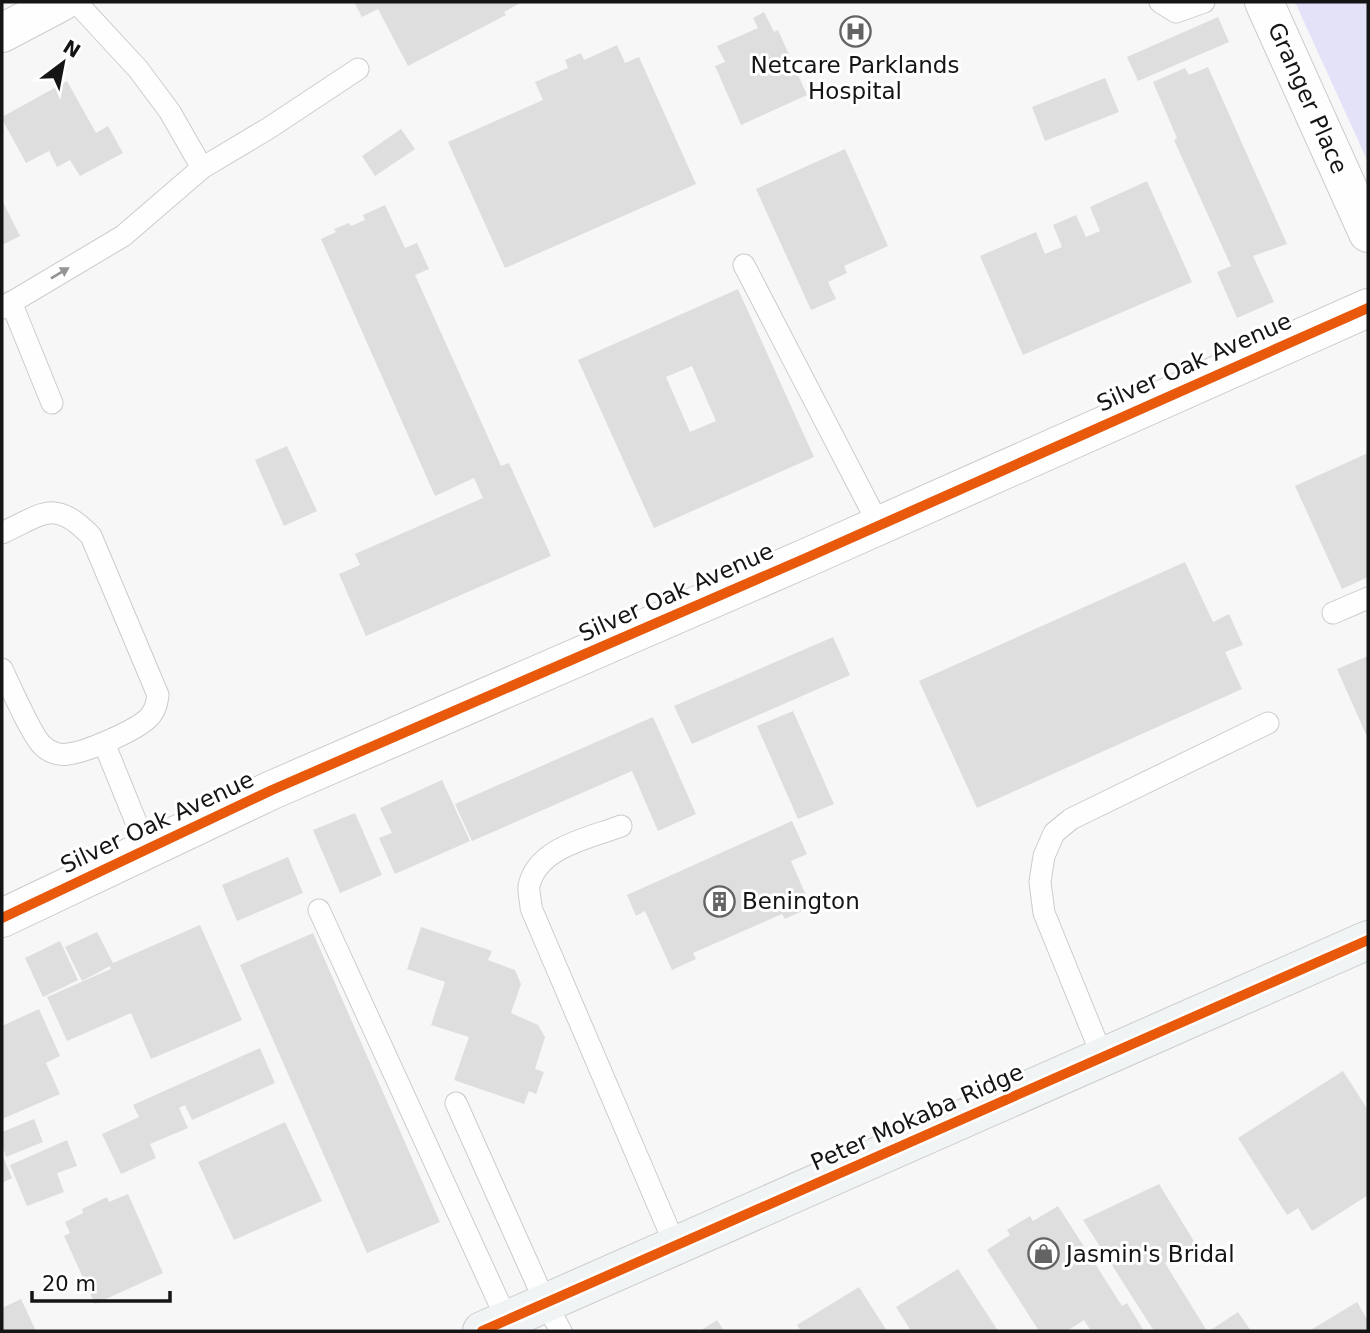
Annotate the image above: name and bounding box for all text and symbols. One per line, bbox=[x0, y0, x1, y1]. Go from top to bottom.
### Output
hospital icon: Netcare Parklands Hospital bbox=[838, 14, 872, 48]
street label: Granger Place bbox=[1263, 18, 1353, 178]
north arrow bbox=[28, 28, 98, 98]
text: N bbox=[59, 35, 85, 62]
place label: Netcare Parklands Hospital bbox=[751, 52, 959, 104]
one-way arrow bbox=[51, 267, 70, 279]
street label: Silver Oak Avenue bbox=[1093, 307, 1295, 417]
street label: Silver Oak Avenue bbox=[575, 537, 777, 647]
street label: Silver Oak Avenue bbox=[56, 766, 258, 878]
building icon: Benington bbox=[702, 884, 736, 918]
place label: Benington bbox=[742, 888, 860, 914]
street label: Peter Mokaba Ridge bbox=[807, 1058, 1027, 1176]
shop icon: Jasmin's Bridal bbox=[1026, 1237, 1060, 1271]
place label: Jasmin's Bridal bbox=[1064, 1241, 1235, 1267]
scale bar bbox=[32, 1260, 170, 1304]
text: 20 m bbox=[42, 1272, 96, 1296]

